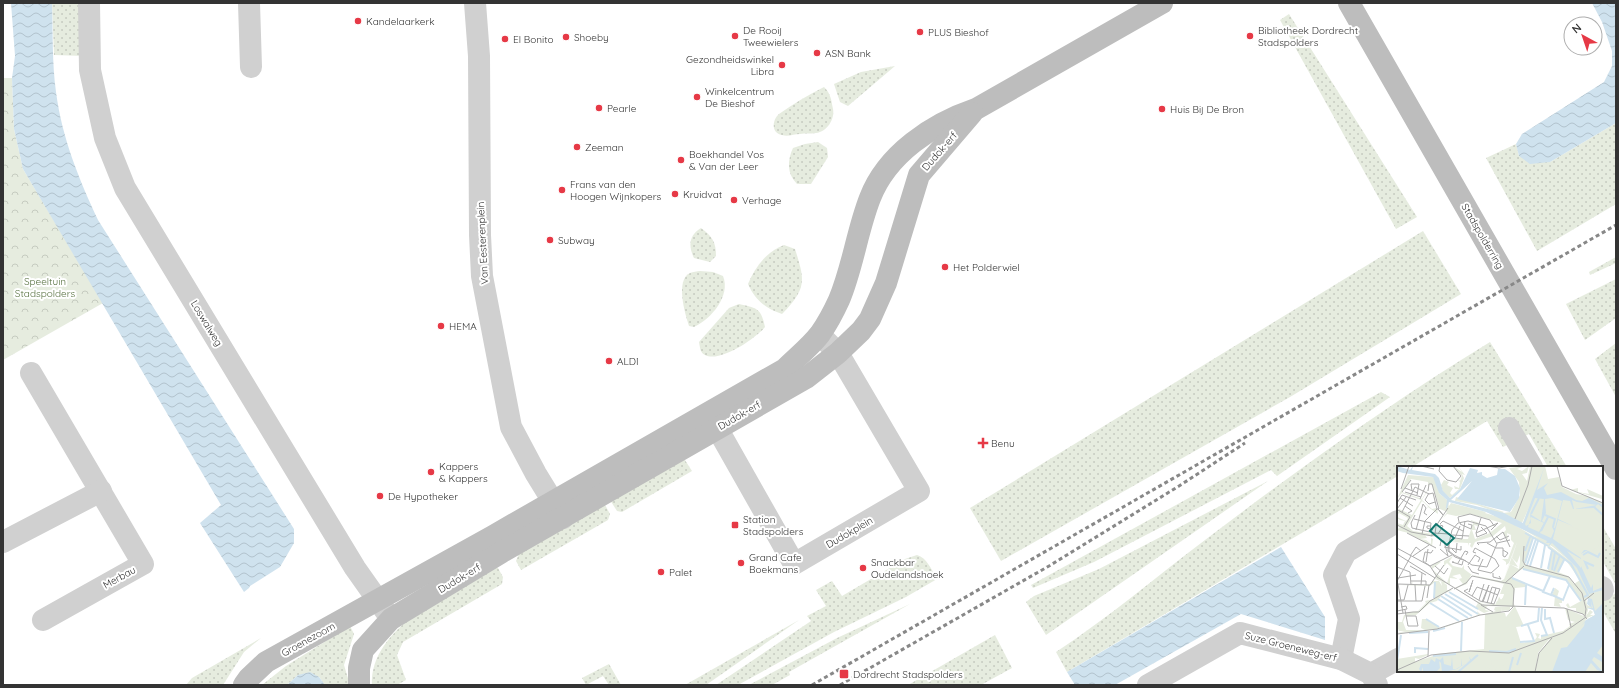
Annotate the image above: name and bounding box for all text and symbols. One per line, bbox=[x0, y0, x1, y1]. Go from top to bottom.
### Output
place label: Kandelaarkerk bbox=[366, 15, 435, 28]
marker: Kandelaarkerk bbox=[353, 16, 363, 26]
north arrow bbox=[1563, 16, 1603, 56]
text: N bbox=[1569, 20, 1584, 36]
place label: De Rooij Tweewielers bbox=[743, 24, 799, 49]
place label: Bibliotheek Dordrecht Stadspolders bbox=[1258, 24, 1359, 49]
place label: PLUS Bieshof bbox=[928, 26, 989, 39]
marker: PLUS Bieshof bbox=[915, 27, 925, 37]
place label: Shoeby bbox=[574, 31, 609, 44]
marker: De Rooij Tweewielers bbox=[730, 31, 740, 41]
marker: Bibliotheek Dordrecht Stadspolders bbox=[1245, 31, 1255, 41]
marker: Shoeby bbox=[561, 32, 571, 42]
place label: El Bonito bbox=[513, 33, 554, 46]
marker: El Bonito bbox=[500, 34, 510, 44]
place label: ASN Bank bbox=[825, 47, 871, 60]
marker: ASN Bank bbox=[812, 48, 822, 58]
place label: Gezondheidswinkel Libra bbox=[686, 53, 774, 78]
marker: Gezondheidswinkel Libra bbox=[777, 60, 787, 70]
place label: Winkelcentrum De Bieshof bbox=[705, 85, 774, 110]
marker: Winkelcentrum De Bieshof bbox=[692, 92, 702, 102]
place label: Pearle bbox=[607, 102, 637, 115]
marker: Pearle bbox=[594, 103, 604, 113]
place label: Huis Bij De Bron bbox=[1170, 103, 1244, 116]
marker: Huis Bij De Bron bbox=[1157, 104, 1167, 114]
street label: Dudok-erf bbox=[919, 129, 960, 173]
place label: Zeeman bbox=[585, 141, 624, 154]
marker: Zeeman bbox=[572, 142, 582, 152]
place label: Boekhandel Vos & Van der Leer bbox=[689, 148, 764, 173]
marker: Boekhandel Vos & Van der Leer bbox=[676, 155, 686, 165]
place label: Frans van den Hoogen Wijnkopers bbox=[570, 178, 661, 203]
marker: Frans van den Hoogen Wijnkopers bbox=[557, 185, 567, 195]
place label: Kruidvat bbox=[683, 188, 723, 201]
marker: Kruidvat bbox=[670, 189, 680, 199]
place label: Verhage bbox=[742, 194, 782, 207]
marker: Verhage bbox=[729, 195, 739, 205]
street label: Van Eesterenplein bbox=[474, 201, 491, 285]
street label: Stadspolderring bbox=[1459, 201, 1507, 271]
place label: Subway bbox=[558, 234, 595, 247]
marker: Subway bbox=[545, 235, 555, 245]
place label: Het Polderwiel bbox=[953, 261, 1020, 274]
marker: Het Polderwiel bbox=[940, 262, 950, 272]
park label: Speeltuin Stadspolders bbox=[15, 275, 75, 300]
street label: Loswalweg bbox=[188, 298, 225, 349]
place label: HEMA bbox=[449, 320, 477, 333]
marker: HEMA bbox=[436, 321, 446, 331]
place label: ALDI bbox=[617, 355, 638, 368]
marker: ALDI bbox=[604, 356, 614, 366]
street label: Dudok-erf bbox=[715, 398, 763, 433]
place label: Benu bbox=[991, 437, 1015, 450]
marker: Benu bbox=[978, 438, 988, 448]
place label: Kappers & Kappers bbox=[439, 460, 488, 485]
inset map bbox=[1397, 466, 1603, 672]
marker: Kappers & Kappers bbox=[426, 467, 436, 477]
place label: De Hypotheker bbox=[388, 490, 458, 503]
marker: De Hypotheker bbox=[375, 491, 385, 501]
place label: Station Stadspolders bbox=[743, 513, 804, 538]
street label: Dudokplein bbox=[823, 514, 875, 551]
marker: Station Stadspolders bbox=[730, 520, 740, 530]
place label: Grand Cafe Boekmans bbox=[749, 551, 802, 576]
place label: Snackbar Oudelandshoek bbox=[871, 556, 944, 581]
marker: Grand Cafe Boekmans bbox=[736, 558, 746, 568]
street label: Dudok-erf bbox=[436, 560, 483, 596]
street label: Merbau bbox=[101, 563, 138, 592]
marker: Snackbar Oudelandshoek bbox=[858, 563, 868, 573]
place label: Palet bbox=[669, 566, 693, 579]
marker: Palet bbox=[656, 567, 666, 577]
street label: Groenezoom bbox=[279, 619, 337, 660]
street label: Suze Groeneweg-erf bbox=[1243, 629, 1339, 664]
marker: Dordrecht Stadspolders bbox=[838, 668, 850, 680]
place label: Dordrecht Stadspolders bbox=[853, 668, 963, 681]

